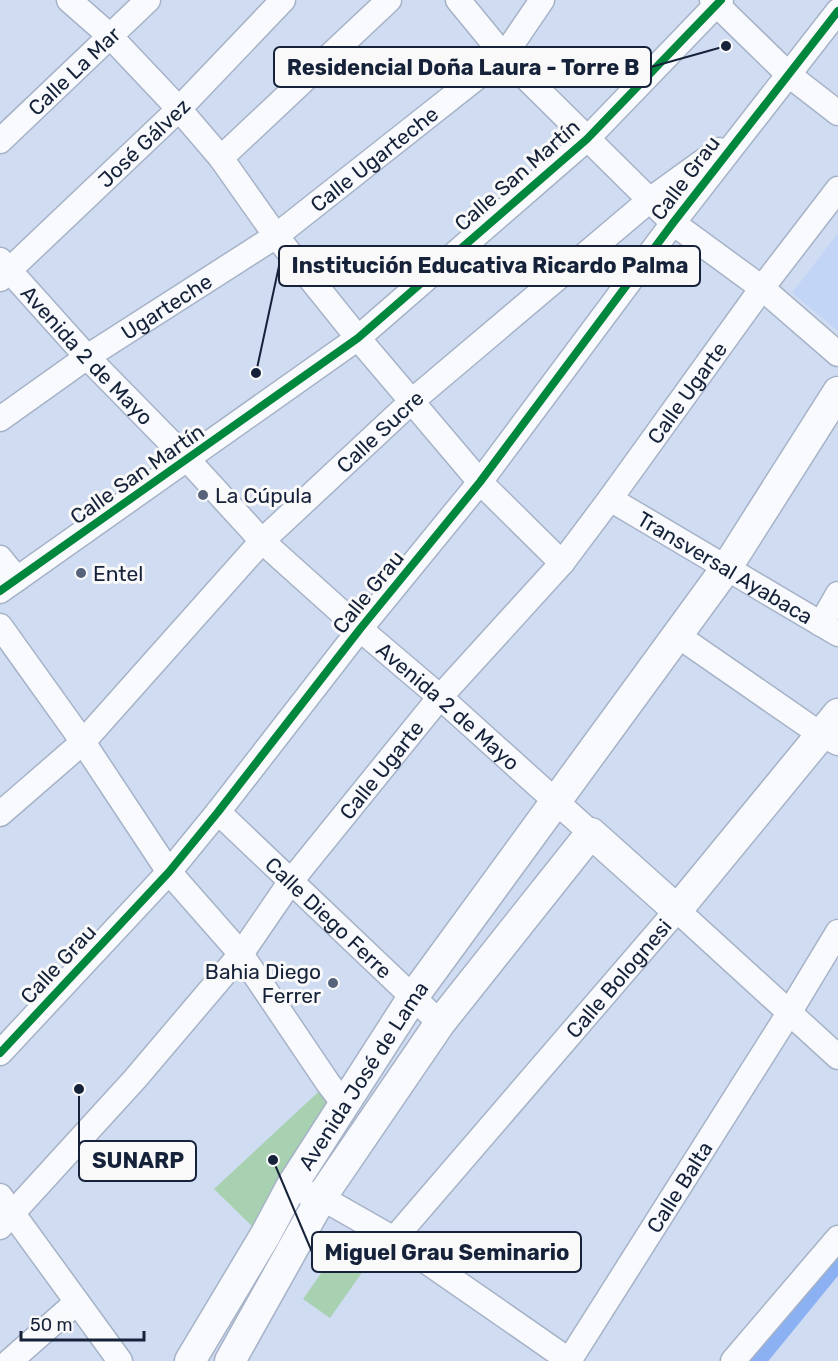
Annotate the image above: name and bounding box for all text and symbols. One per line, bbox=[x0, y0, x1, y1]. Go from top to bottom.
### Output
street label: Calle La Mar bbox=[23, 21, 125, 120]
callout: Residencial Doña Laura - Torre B bbox=[274, 47, 651, 87]
text: Residencial Doña Laura - Torre B bbox=[287, 54, 639, 81]
street label: José Gálvez bbox=[92, 93, 195, 192]
street label: Calle Ugarteche bbox=[305, 101, 443, 217]
street label: Calle San Martín bbox=[449, 114, 585, 236]
street label: Calle Grau bbox=[645, 131, 725, 225]
callout: Institución Educativa Ricardo Palma bbox=[279, 246, 700, 286]
text: Institución Educativa Ricardo Palma bbox=[292, 252, 688, 279]
street label: Ugarteche bbox=[116, 268, 216, 345]
street label: Avenida 2 de Mayo bbox=[16, 280, 159, 430]
street label: Calle Ugarte bbox=[642, 337, 732, 448]
street label: Calle Sucre bbox=[331, 385, 428, 478]
street label: Calle San Martín bbox=[65, 419, 209, 529]
place label: La Cúpula bbox=[215, 483, 312, 508]
marker: La Cúpula bbox=[196, 488, 210, 502]
street label: Transversal Ayabaca bbox=[633, 506, 817, 629]
street label: Calle Grau bbox=[327, 546, 409, 638]
place label: Entel bbox=[93, 561, 143, 586]
marker: Entel bbox=[74, 566, 88, 580]
street label: Avenida 2 de Mayo bbox=[372, 636, 525, 775]
street label: Calle Ugarte bbox=[334, 715, 429, 824]
street label: Calle Diego Ferre bbox=[260, 851, 397, 983]
street label: Calle Bolognesi bbox=[560, 914, 676, 1043]
street label: Calle Grau bbox=[15, 919, 101, 1009]
place label: Bahia Diego Ferrer bbox=[205, 959, 321, 1008]
street label: Avenida José de Lama bbox=[293, 976, 433, 1174]
marker: Bahia Diego Ferrer bbox=[326, 976, 340, 990]
street label: Calle Balta bbox=[641, 1137, 717, 1237]
callout: SUNARP bbox=[79, 1141, 196, 1181]
text: SUNARP bbox=[92, 1147, 184, 1174]
callout: Miguel Grau Seminario bbox=[312, 1232, 581, 1272]
text: Miguel Grau Seminario bbox=[325, 1239, 569, 1266]
scale bar bbox=[21, 1304, 144, 1342]
text: 50 m bbox=[30, 1314, 73, 1336]

